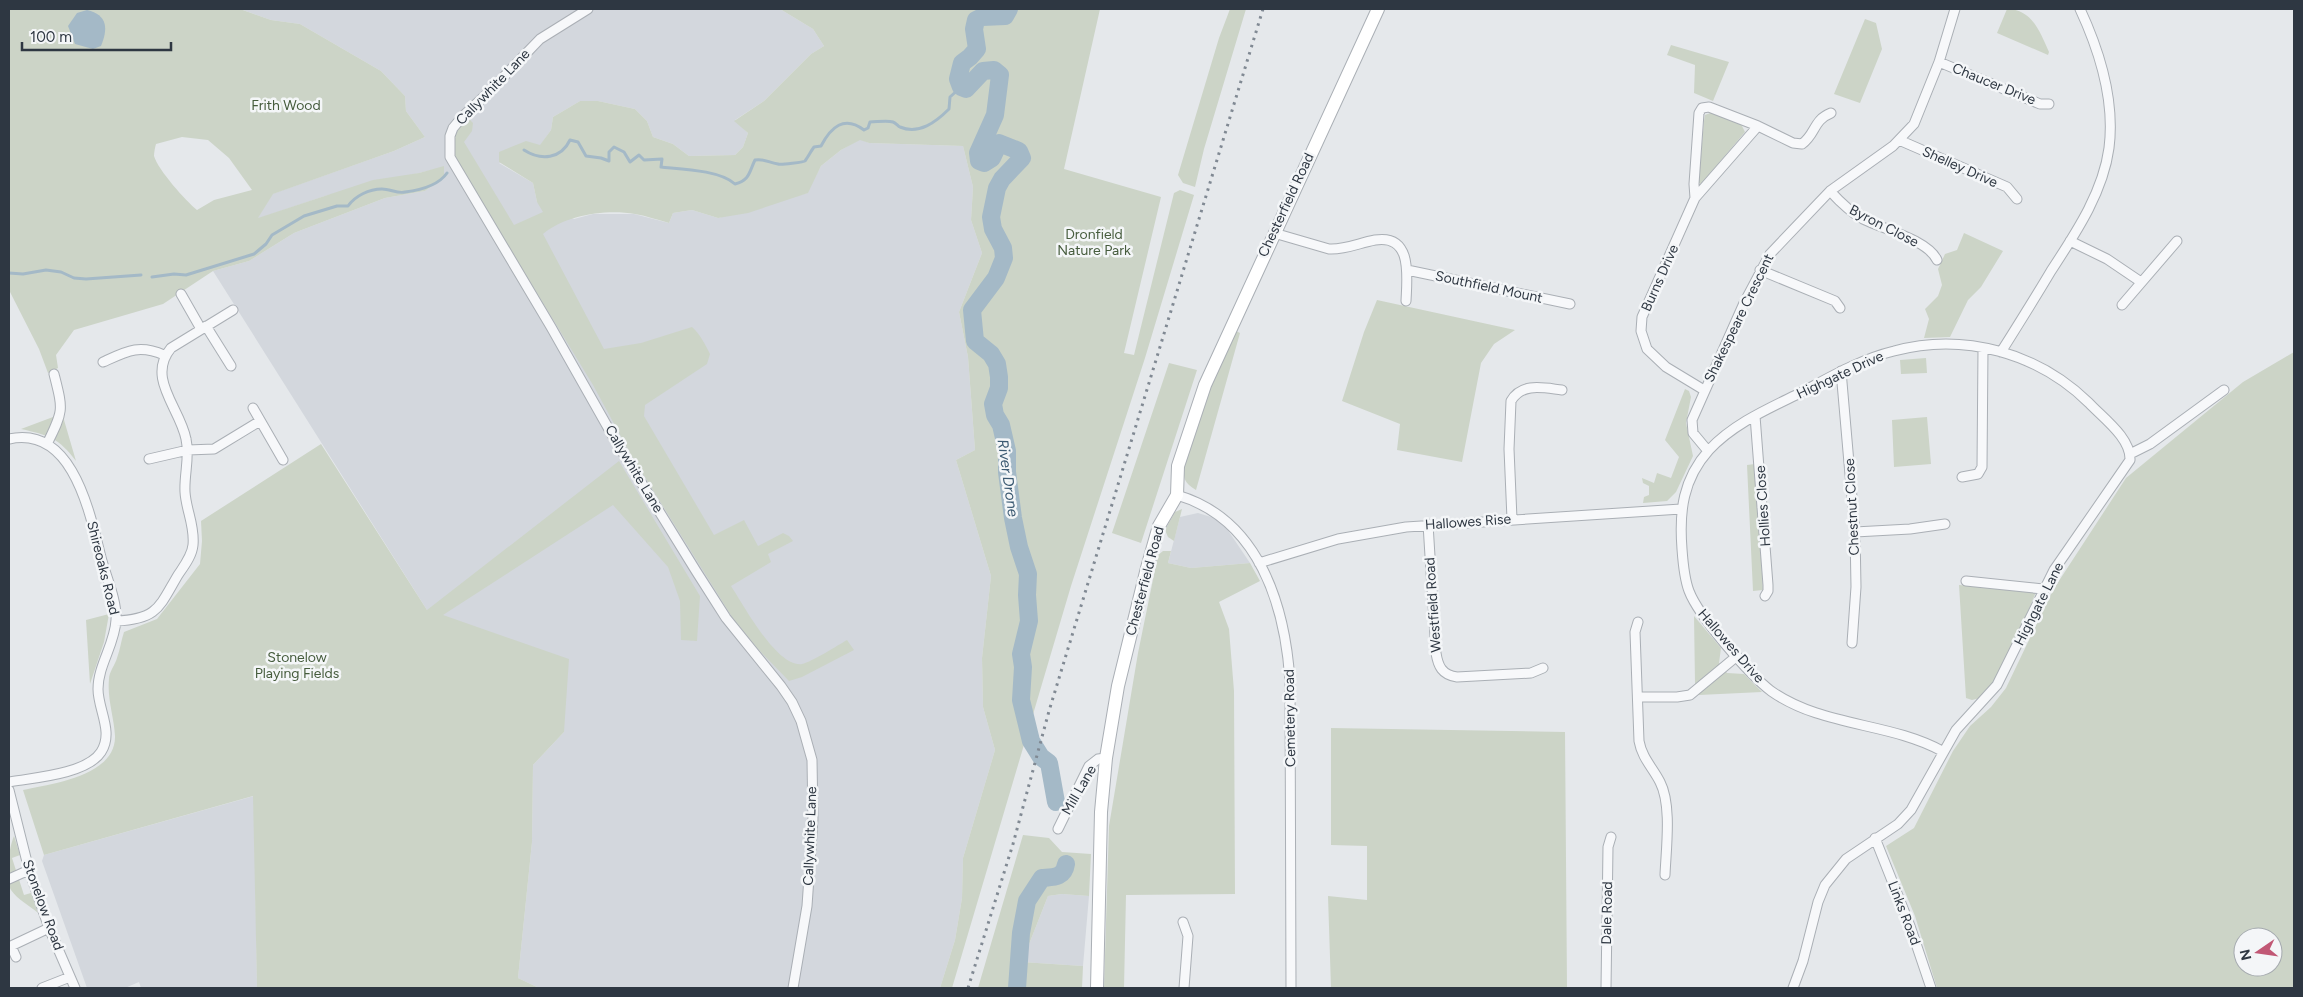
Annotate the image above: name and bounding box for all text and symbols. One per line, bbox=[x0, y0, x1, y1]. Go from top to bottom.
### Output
scale bar bbox=[22, 20, 171, 52]
text: 100 m bbox=[30, 28, 72, 46]
street label: Callywhite Lane bbox=[452, 45, 534, 129]
street label: Chaucer Drive bbox=[1950, 60, 2039, 109]
park label: Frith Wood bbox=[251, 97, 321, 114]
street label: Shelley Drive bbox=[1920, 143, 2001, 191]
street label: Chesterfield Road bbox=[1254, 150, 1318, 260]
street label: Byron Close bbox=[1846, 201, 1922, 251]
park label: Dronfield Nature Park bbox=[1057, 226, 1131, 259]
street label: Burns Drive bbox=[1638, 242, 1682, 314]
street label: Shakespeare Crescent bbox=[1701, 251, 1777, 385]
street label: Southfield Mount bbox=[1434, 267, 1544, 307]
street label: Highgate Drive bbox=[1794, 347, 1886, 403]
street label: Callywhite Lane bbox=[601, 422, 667, 516]
water label: River Drone bbox=[994, 438, 1022, 518]
street label: Chestnut Close bbox=[1841, 458, 1863, 556]
street label: Hollies Close bbox=[1752, 465, 1774, 547]
street label: Hallowes Rise bbox=[1424, 510, 1512, 533]
street label: Shireoaks Road bbox=[83, 519, 123, 617]
street label: Chesterfield Road bbox=[1122, 524, 1168, 638]
street label: Westfield Road bbox=[1421, 557, 1445, 653]
street label: Highgate Lane bbox=[2011, 559, 2067, 649]
street label: Hallowes Drive bbox=[1694, 605, 1768, 687]
park label: Stonelow Playing Fields bbox=[255, 649, 339, 682]
street label: Cemetery Road bbox=[1281, 669, 1299, 767]
street label: Mill Lane bbox=[1058, 762, 1100, 818]
street label: Callywhite Lane bbox=[800, 786, 820, 886]
street label: Stonelow Road bbox=[19, 857, 67, 953]
street label: Links Road bbox=[1884, 879, 1924, 947]
street label: Dale Road bbox=[1598, 881, 1616, 945]
north arrow bbox=[2233, 927, 2283, 977]
text: N bbox=[2236, 948, 2255, 962]

